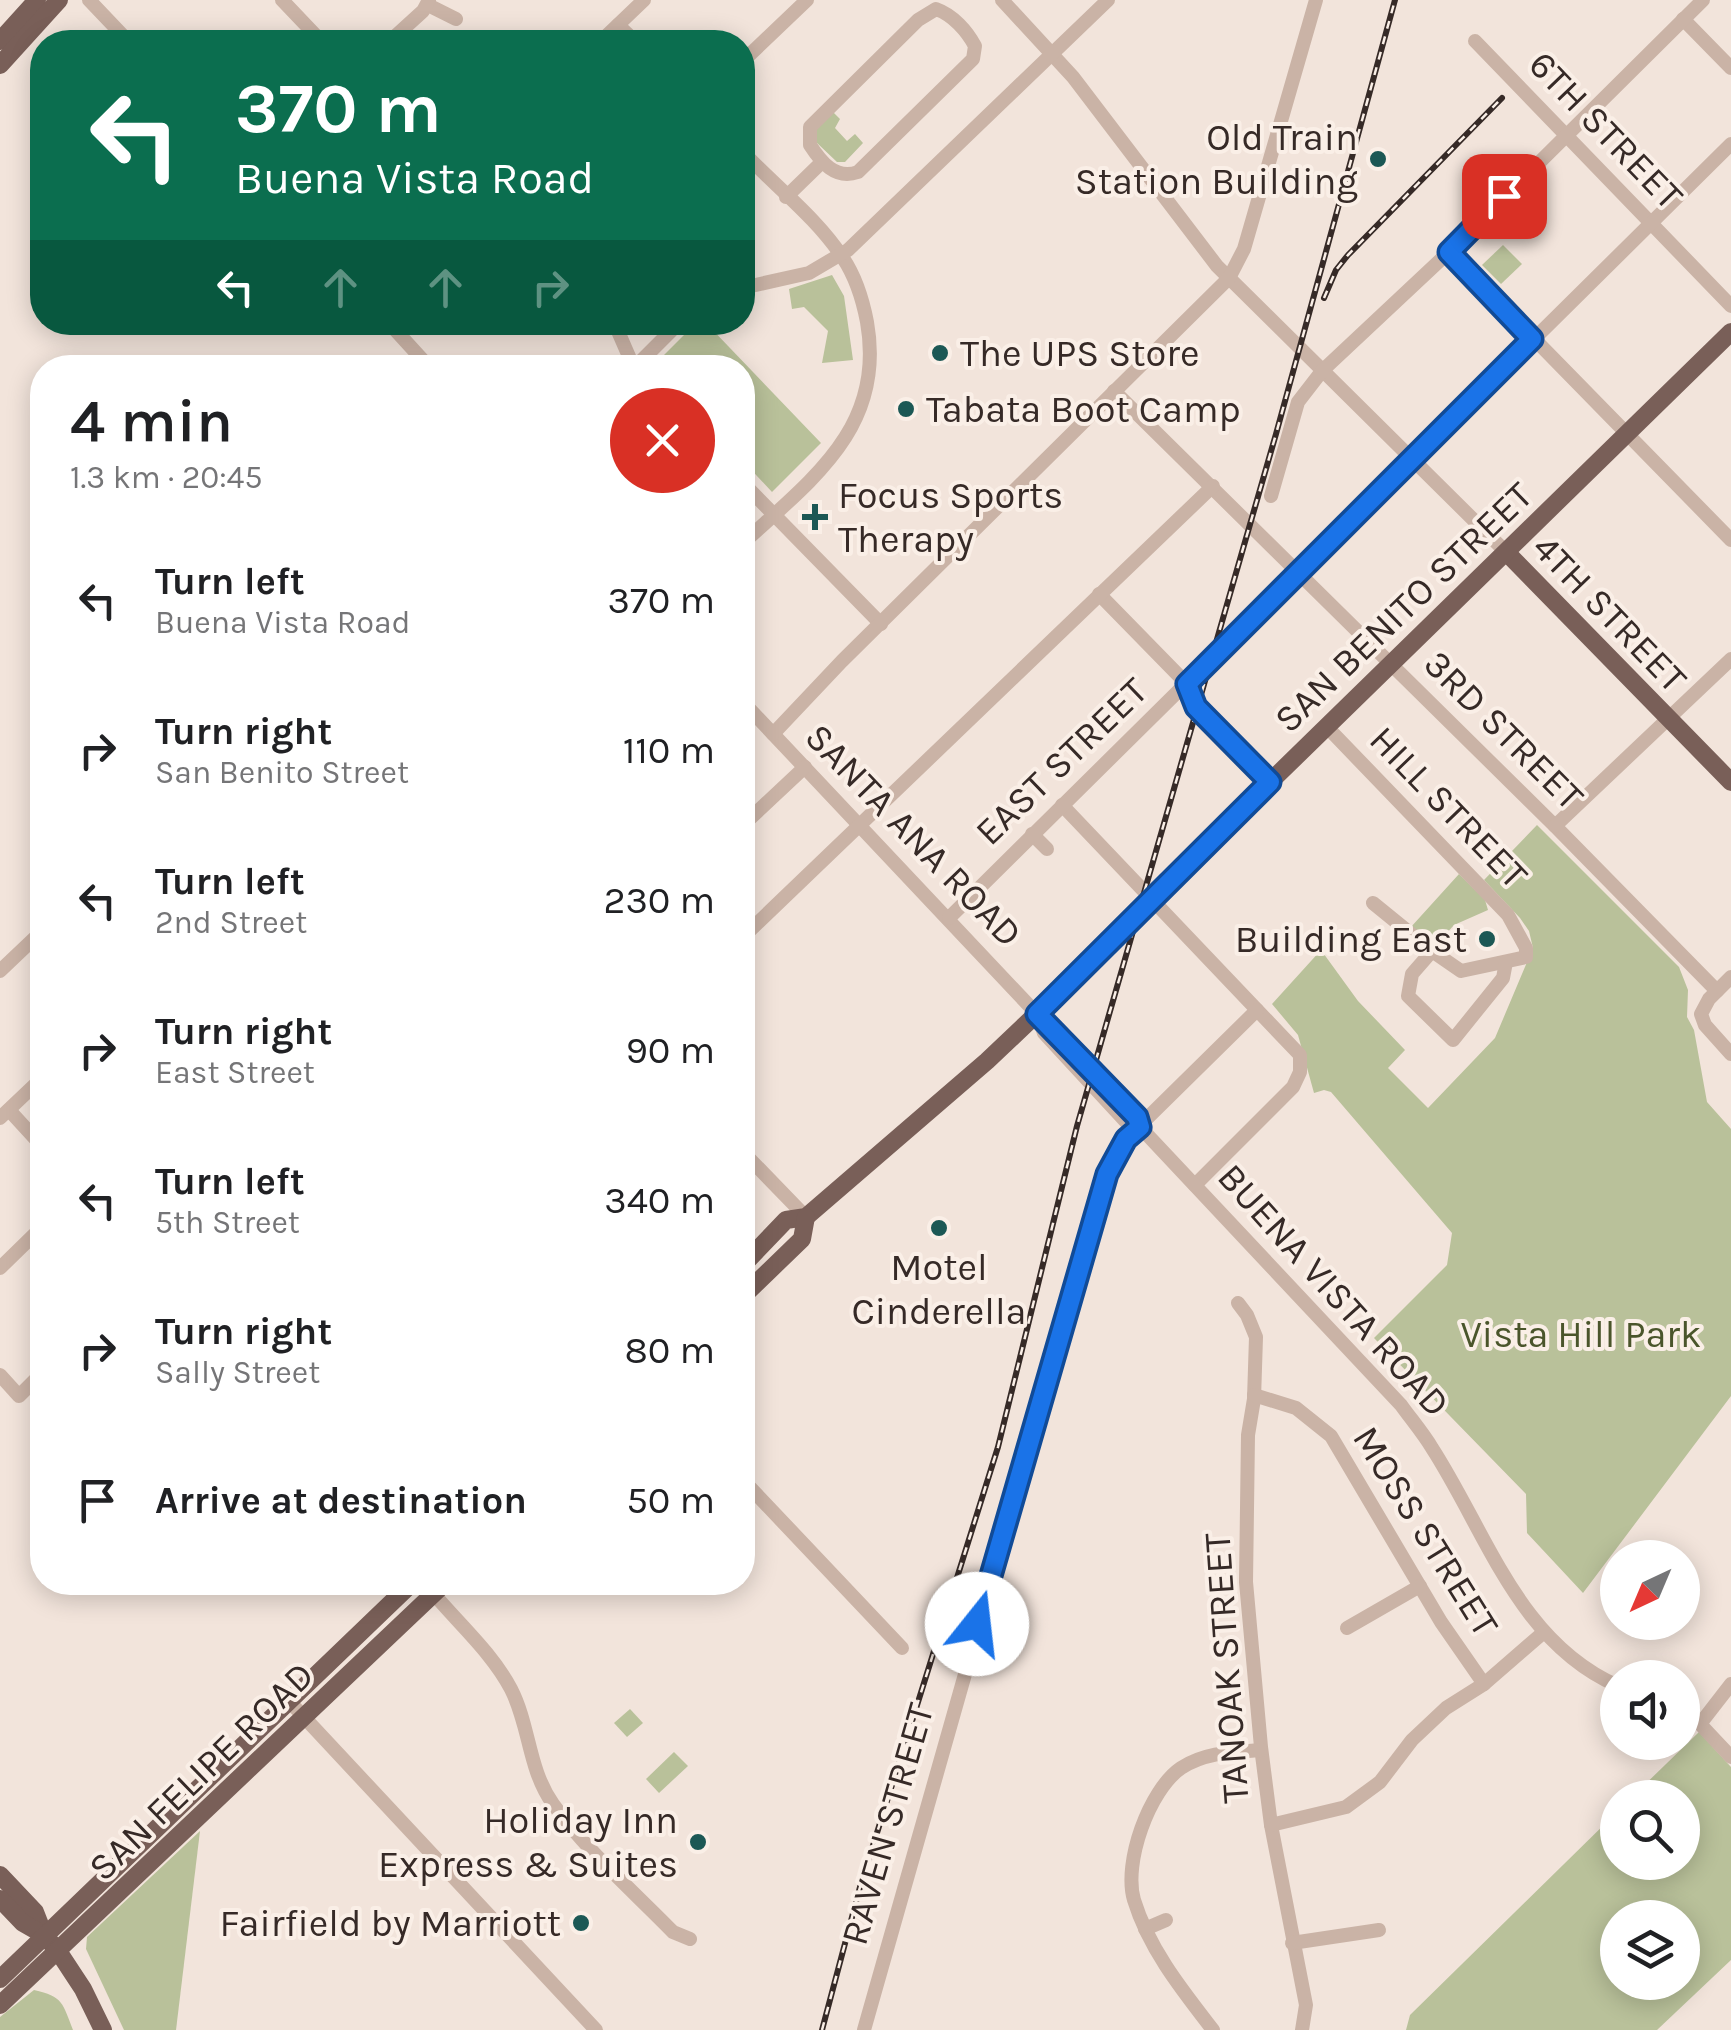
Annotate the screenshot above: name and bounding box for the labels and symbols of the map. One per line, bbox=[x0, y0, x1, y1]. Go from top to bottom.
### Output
street label: 6TH STREET bbox=[1519, 42, 1692, 219]
place label: Old Train Station Building bbox=[1075, 115, 1358, 204]
marker: Old Train Station Building bbox=[1367, 148, 1389, 170]
pin bbox=[1462, 154, 1547, 239]
place label: The UPS Store bbox=[960, 331, 1200, 376]
marker: The UPS Store bbox=[929, 342, 951, 364]
place label: Tabata Boot Camp bbox=[926, 387, 1241, 432]
marker: Tabata Boot Camp bbox=[895, 398, 917, 420]
place label: Focus Sports Therapy bbox=[838, 473, 1063, 562]
street label: SAN BENITO STREET bbox=[1265, 473, 1542, 742]
marker: Focus Sports Therapy bbox=[802, 504, 828, 530]
street label: 4TH STREET bbox=[1523, 525, 1696, 702]
street label: 3RD STREET bbox=[1415, 641, 1593, 819]
street label: EAST STREET bbox=[966, 668, 1157, 854]
street label: SANTA ANA ROAD bbox=[796, 715, 1031, 956]
street label: HILL STREET bbox=[1360, 717, 1537, 898]
place label: Building East bbox=[1235, 917, 1467, 962]
marker: Building East bbox=[1476, 928, 1498, 950]
street label: BUENA VISTA ROAD bbox=[1208, 1155, 1459, 1426]
marker: Motel Cinderella bbox=[928, 1217, 950, 1239]
place label: Motel Cinderella bbox=[851, 1245, 1027, 1334]
park label: Vista Hill Park bbox=[1460, 1312, 1702, 1357]
street label: MOSS STREET bbox=[1343, 1418, 1508, 1644]
street label: TANOAK STREET bbox=[1195, 1531, 1258, 1805]
north arrow bbox=[1600, 1540, 1700, 1640]
position arrow bbox=[925, 1572, 1029, 1676]
street label: SAN FELIPE ROAD bbox=[79, 1652, 323, 1890]
street label: RAVEN STREET bbox=[832, 1698, 943, 1950]
place label: Holiday Inn Express & Suites bbox=[378, 1798, 678, 1887]
marker: Holiday Inn Express & Suites bbox=[687, 1831, 709, 1853]
place label: Fairfield by Marriott bbox=[219, 1901, 561, 1946]
marker: Fairfield by Marriott bbox=[570, 1912, 592, 1934]

